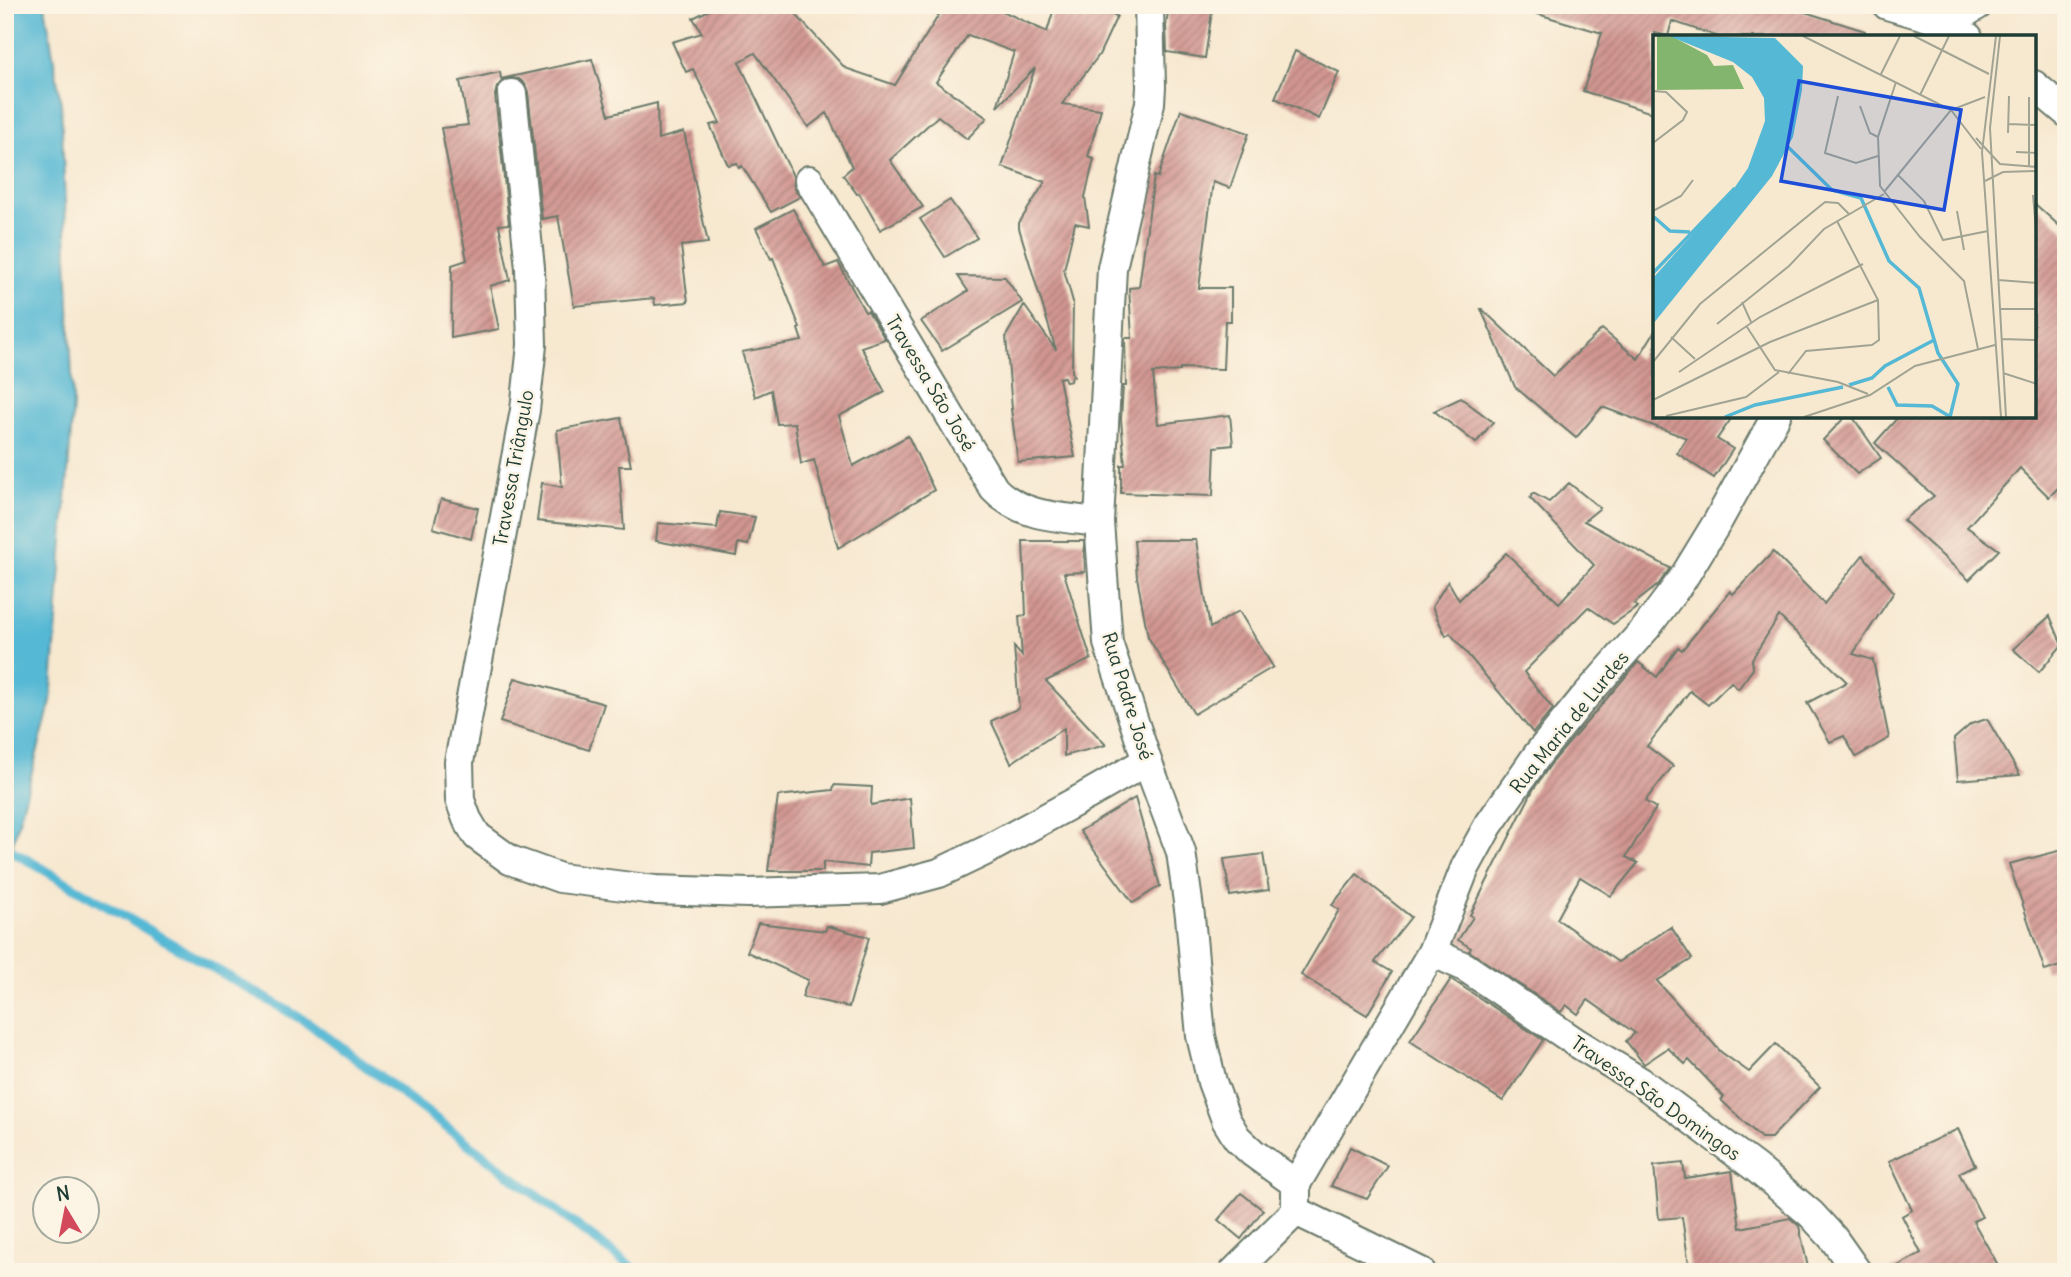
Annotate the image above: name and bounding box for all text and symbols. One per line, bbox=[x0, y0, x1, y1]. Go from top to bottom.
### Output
inset map bbox=[1653, 35, 2036, 418]
street label: Travessa São José bbox=[881, 310, 981, 456]
street label: Travessa Triângulo bbox=[487, 388, 539, 548]
street label: Rua Padre José bbox=[1097, 629, 1159, 763]
street label: Rua Maria de Lurdes bbox=[1504, 646, 1634, 798]
street label: Travessa São Domingos bbox=[1567, 1030, 1745, 1166]
north arrow bbox=[32, 1176, 102, 1246]
text: N bbox=[54, 1180, 72, 1206]

